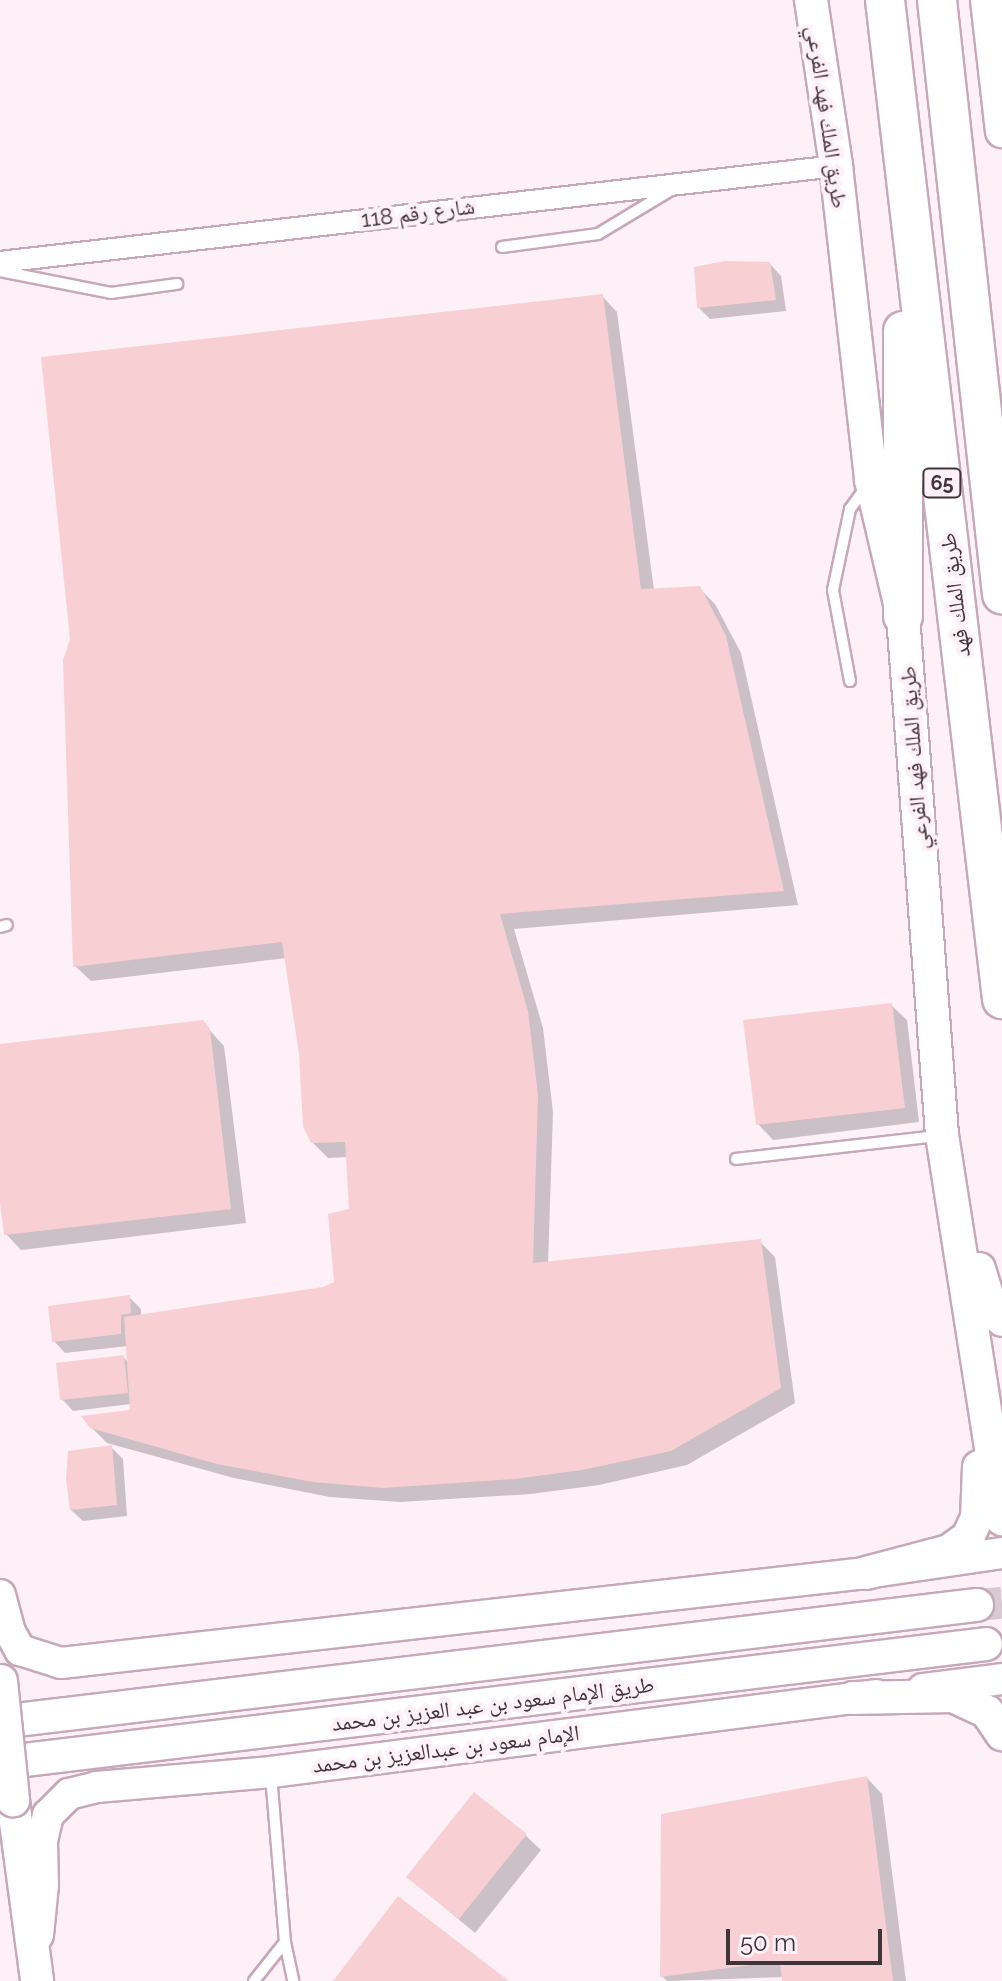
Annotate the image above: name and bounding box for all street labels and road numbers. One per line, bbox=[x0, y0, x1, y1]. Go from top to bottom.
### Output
street label: طريق الملك فهد الفرعي bbox=[801, 24, 853, 210]
street label: شارع رقم 118 bbox=[360, 193, 476, 233]
road number: 65 bbox=[922, 467, 962, 499]
street label: طريق الملك فهد bbox=[934, 531, 976, 659]
street label: طريق الملك فهد الفرعي bbox=[894, 665, 934, 851]
street label: طريق الإمام سعود بن عبد العزيز بن محمد bbox=[330, 1671, 656, 1737]
street label: الإمام سعود بن عبدالعزيز بن محمد bbox=[311, 1720, 581, 1778]

